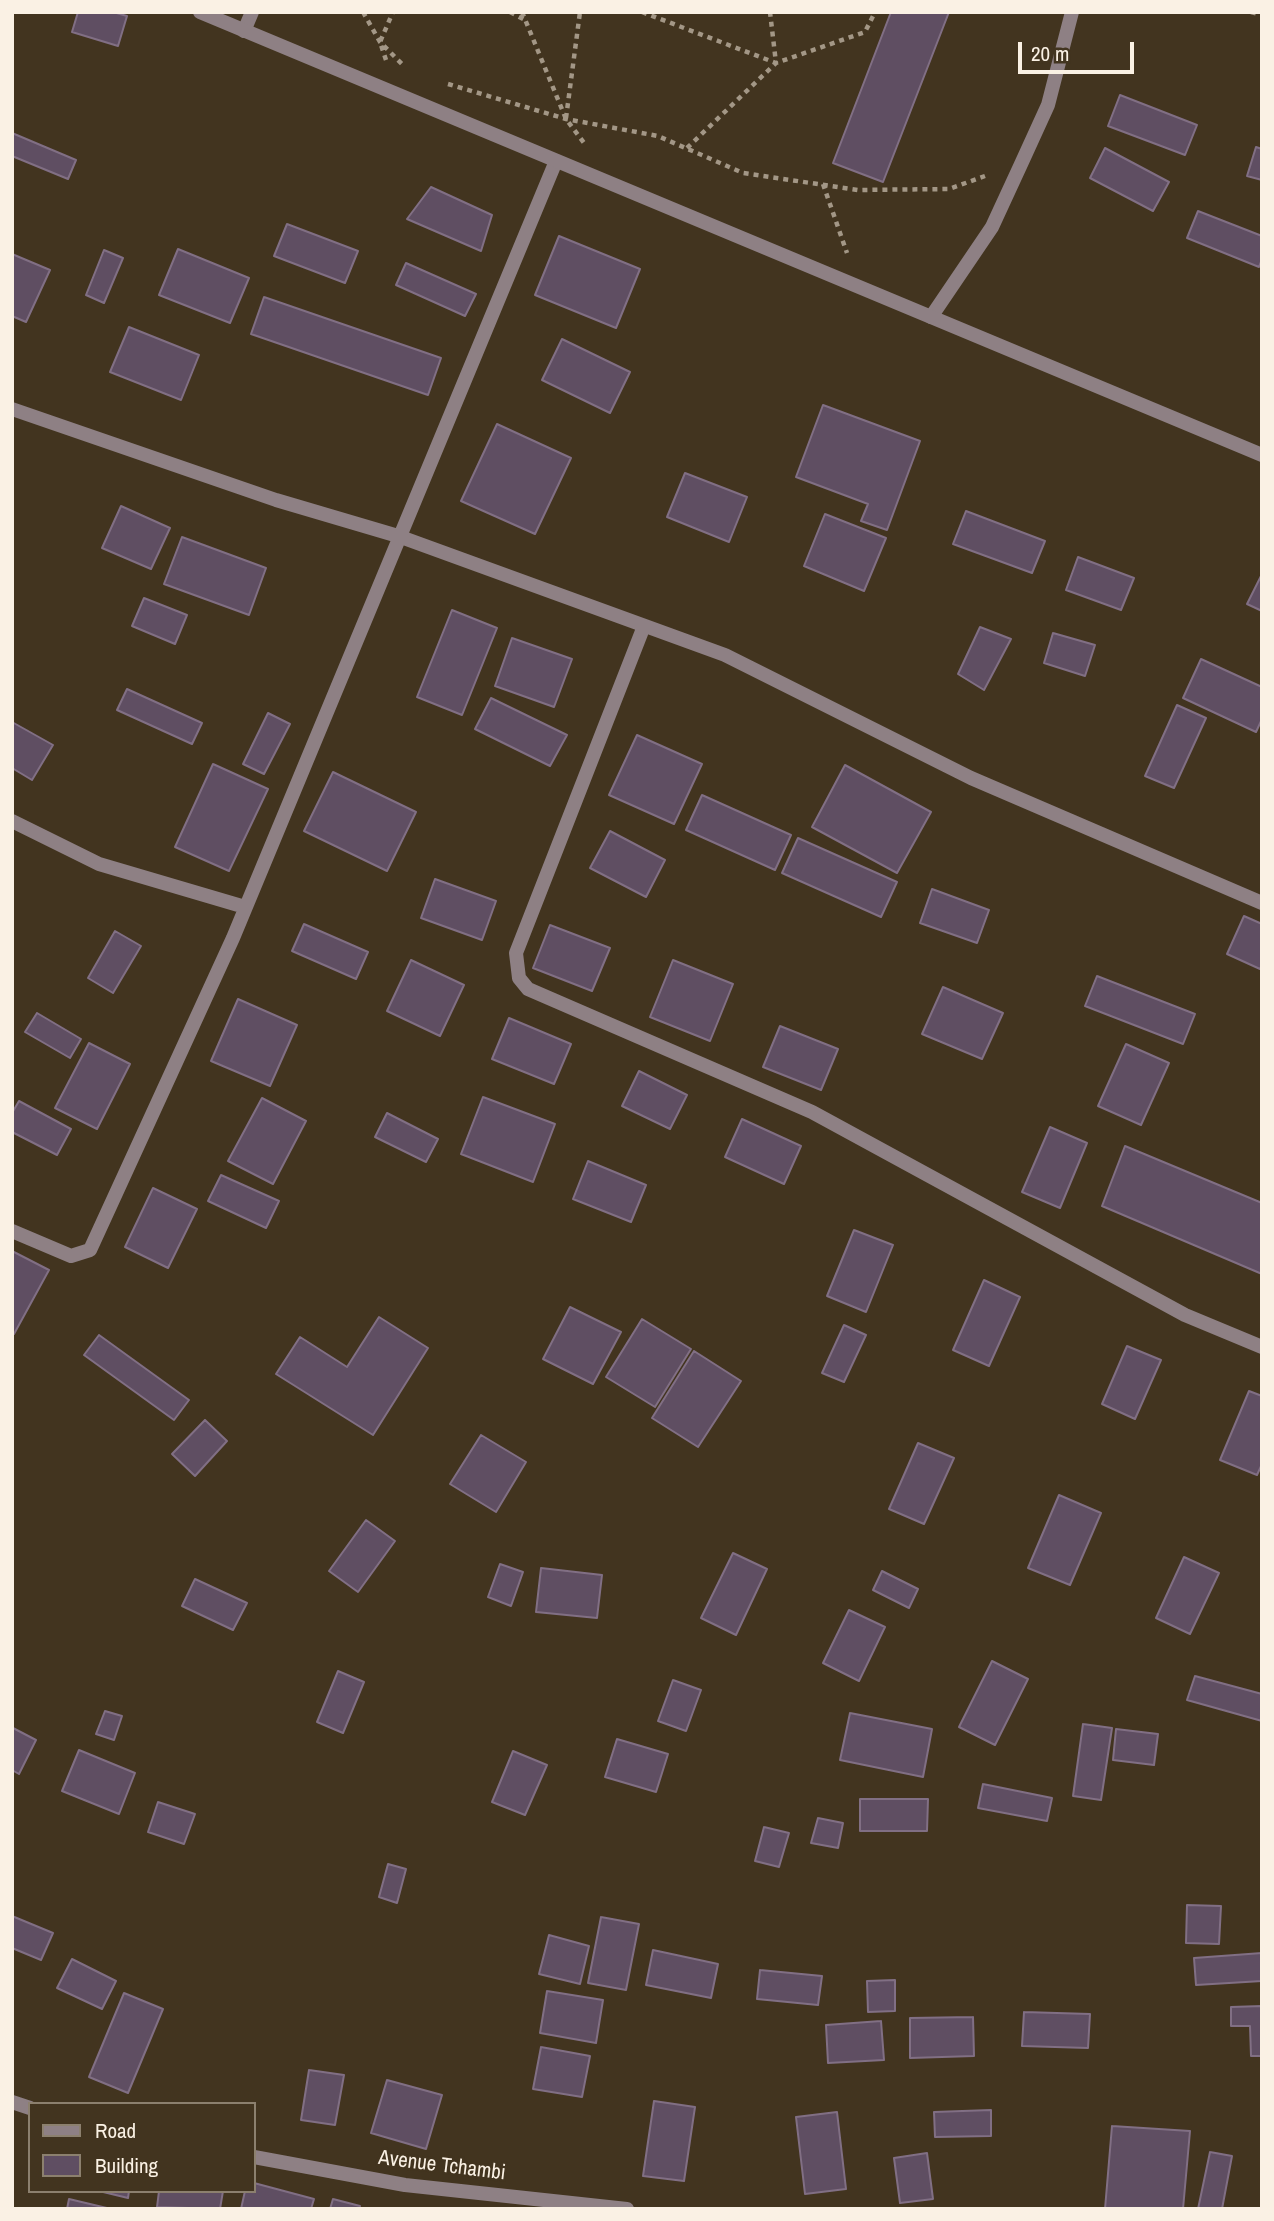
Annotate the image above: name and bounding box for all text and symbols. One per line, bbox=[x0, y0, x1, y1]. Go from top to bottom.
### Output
scale bar bbox=[1022, 28, 1138, 72]
text: 20 m bbox=[1031, 39, 1069, 68]
legend bbox=[28, 2102, 256, 2193]
text: Road bbox=[95, 2116, 136, 2145]
street label: Avenue Tchambi bbox=[377, 2146, 507, 2186]
text: Building bbox=[95, 2151, 158, 2180]

